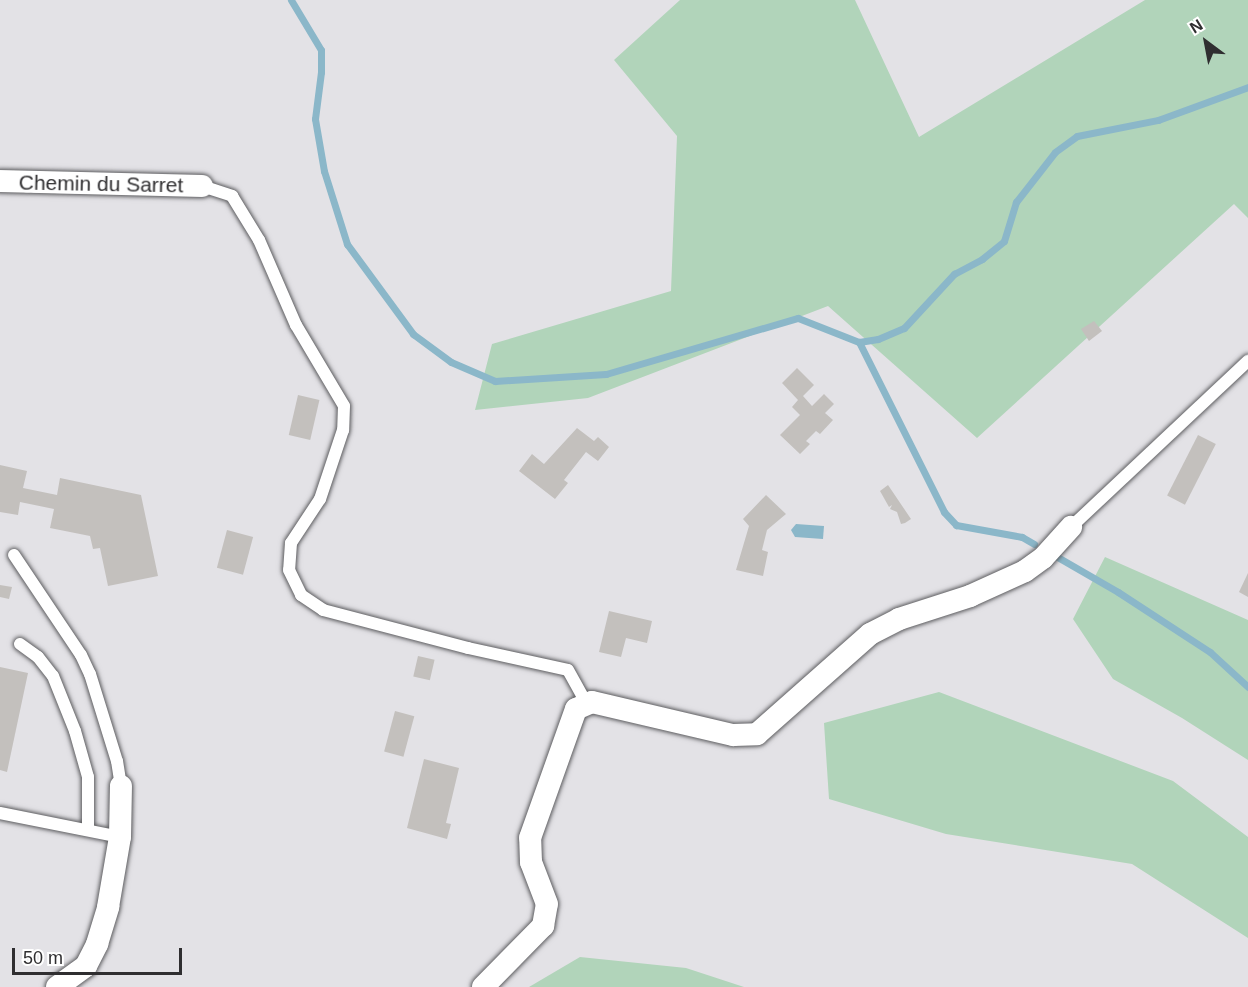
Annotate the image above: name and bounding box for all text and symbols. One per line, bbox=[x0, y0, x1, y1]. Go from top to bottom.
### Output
north arrow bbox=[1176, 12, 1236, 72]
text: N bbox=[1187, 16, 1206, 37]
street label: Chemin du Sarret bbox=[19, 170, 183, 198]
scale bar bbox=[15, 936, 184, 974]
text: 50 m bbox=[23, 948, 63, 968]

